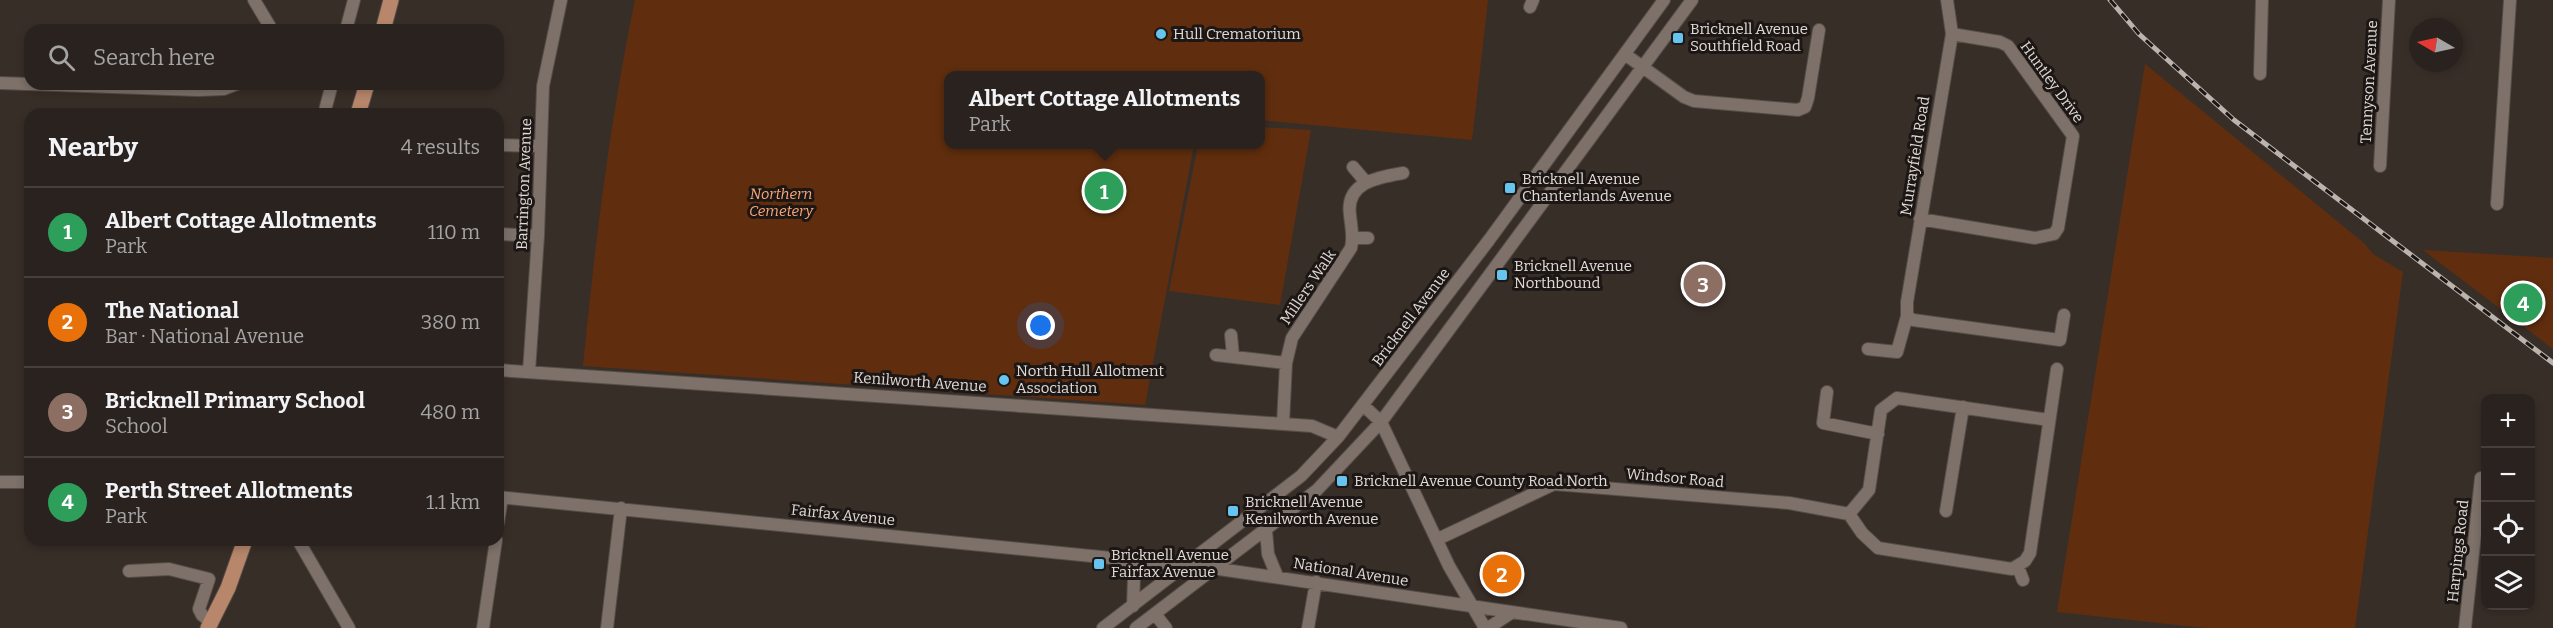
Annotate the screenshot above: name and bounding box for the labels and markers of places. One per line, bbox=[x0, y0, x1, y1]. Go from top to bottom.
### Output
place label: Bricknell Avenue Southfield Road bbox=[1690, 20, 1808, 55]
place label: Hull Crematorium bbox=[1173, 25, 1301, 43]
marker: Hull Crematorium bbox=[1154, 27, 1168, 41]
marker: Bricknell Avenue Southfield Road bbox=[1671, 31, 1685, 45]
pin: 1 bbox=[1084, 168, 1124, 213]
place label: Bricknell Avenue Chanterlands Avenue bbox=[1522, 170, 1672, 205]
marker: Bricknell Avenue Chanterlands Avenue bbox=[1503, 181, 1517, 195]
place label: Bricknell Avenue Northbound bbox=[1514, 257, 1632, 292]
pin: 3 bbox=[1684, 262, 1722, 306]
marker: Bricknell Avenue Northbound bbox=[1495, 268, 1509, 282]
pin: 4 bbox=[2504, 280, 2542, 326]
place label: North Hull Allotment Association bbox=[1016, 362, 1165, 397]
marker: North Hull Allotment Association bbox=[997, 373, 1011, 387]
place label: Bricknell Avenue County Road North bbox=[1354, 472, 1608, 490]
marker: Bricknell Avenue County Road North bbox=[1335, 474, 1349, 488]
place label: Bricknell Avenue Kenilworth Avenue bbox=[1245, 493, 1379, 528]
marker: Bricknell Avenue Kenilworth Avenue bbox=[1226, 504, 1240, 518]
place label: Bricknell Avenue Fairfax Avenue bbox=[1111, 546, 1229, 581]
pin: 2 bbox=[1482, 552, 1522, 596]
marker: Bricknell Avenue Fairfax Avenue bbox=[1092, 557, 1106, 571]

